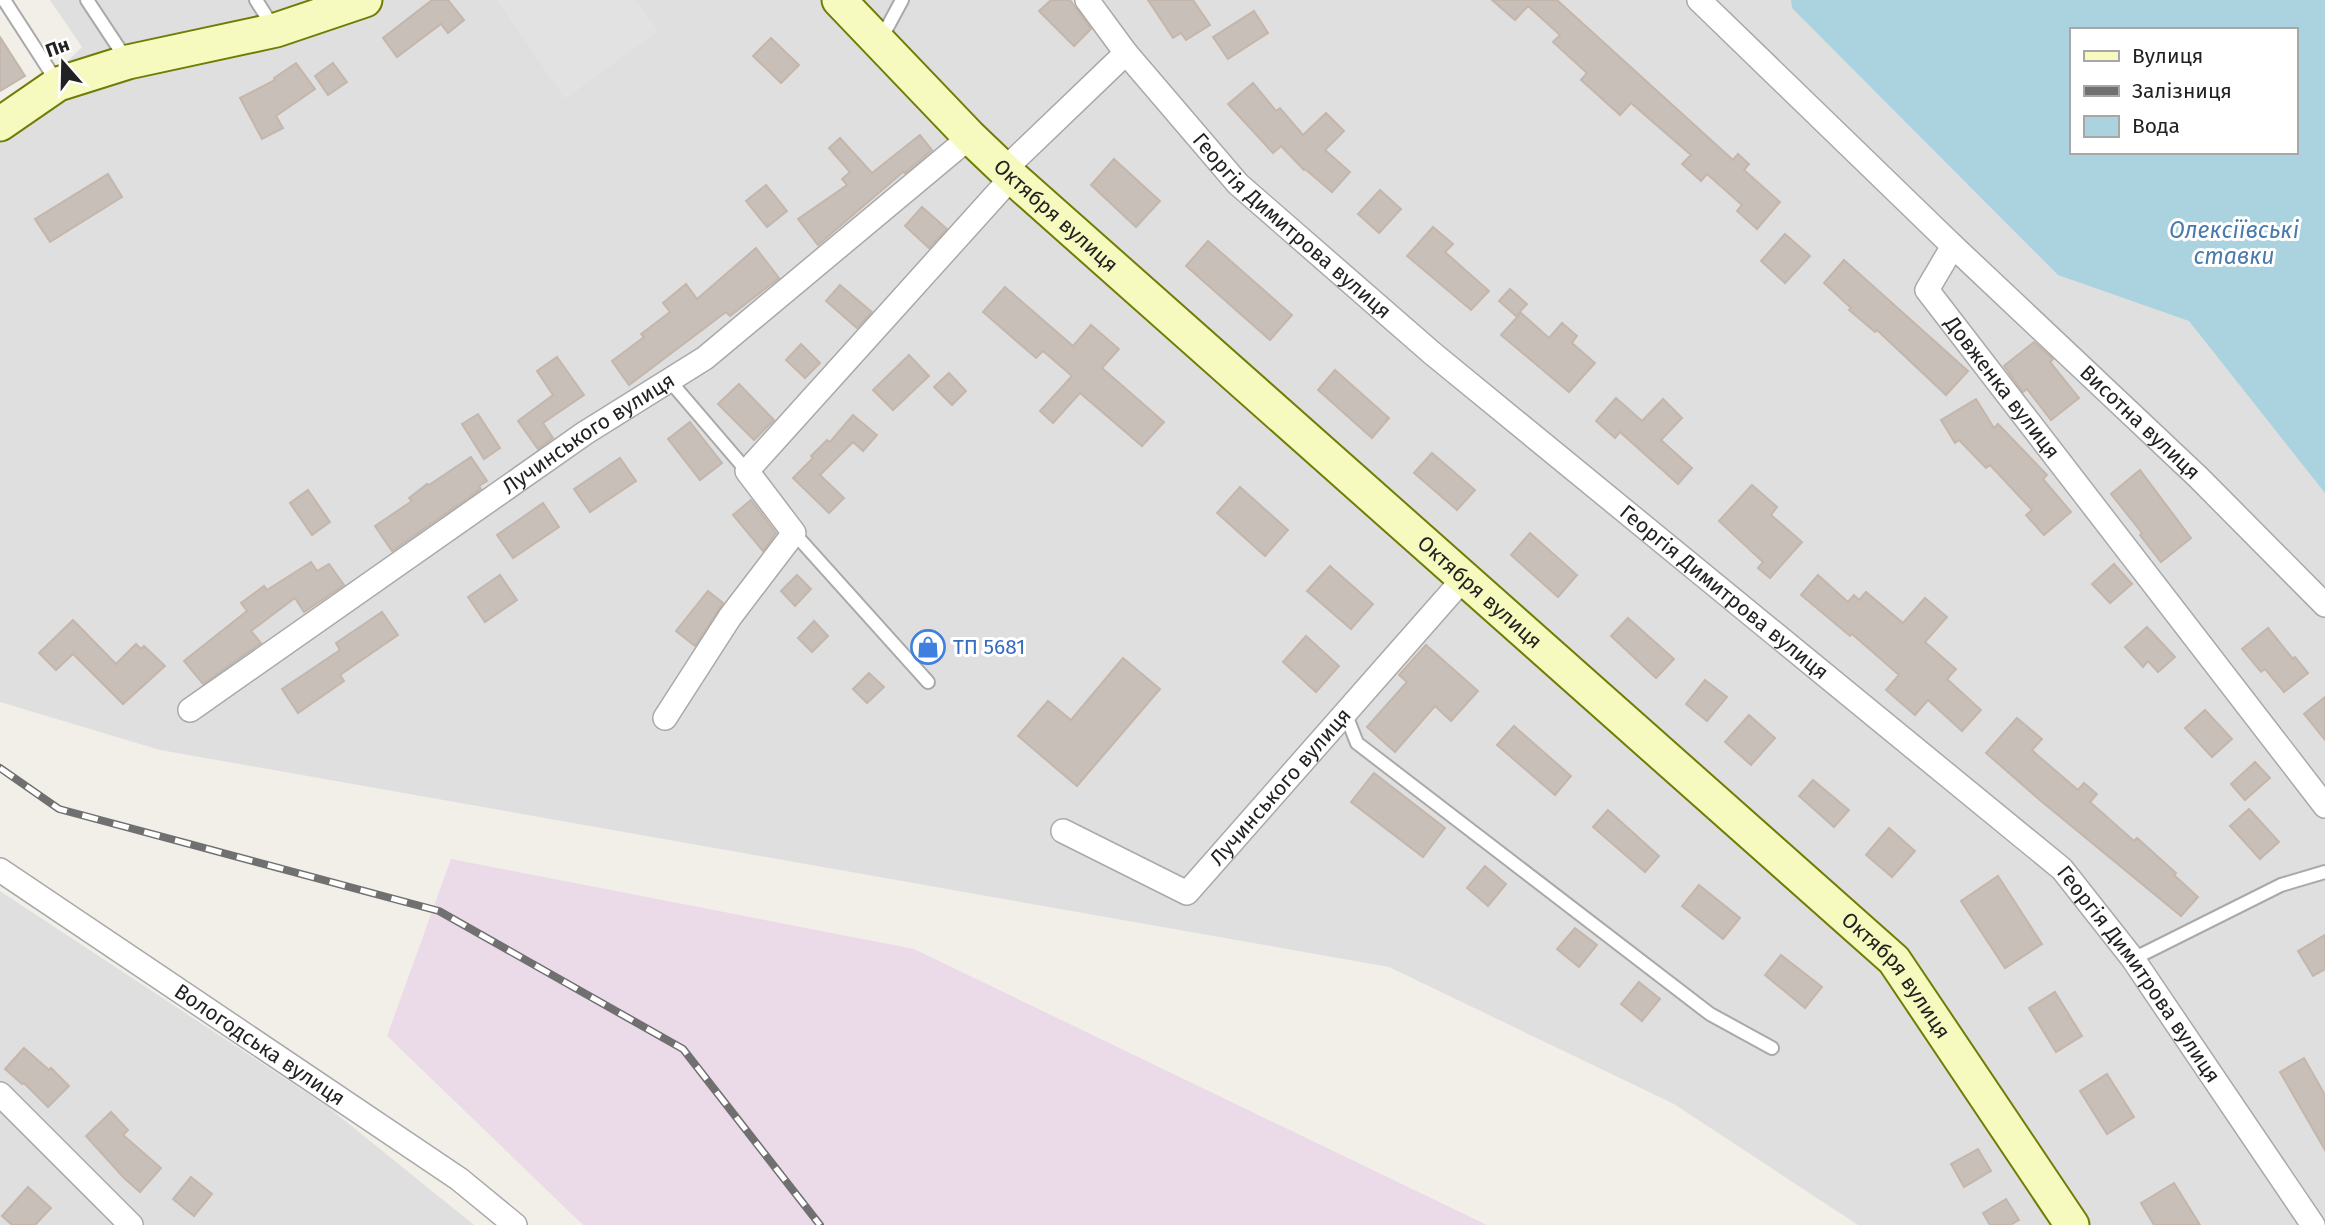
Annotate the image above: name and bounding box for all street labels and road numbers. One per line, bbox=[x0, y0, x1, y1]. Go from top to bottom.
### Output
street label: Георгія Димитрова вулиця bbox=[1187, 127, 1397, 324]
street label: Октября вулиця bbox=[988, 153, 1123, 278]
street label: Довженка вулиця bbox=[1938, 310, 2066, 464]
street label: Висотна вулиця bbox=[2074, 359, 2206, 485]
street label: Лучинського вулиця bbox=[497, 367, 679, 500]
street label: Георгія Димитрова вулиця bbox=[1614, 499, 1834, 685]
street label: Октября вулиця bbox=[1412, 530, 1547, 654]
street label: Лучинського вулиця bbox=[1204, 703, 1357, 871]
street label: Георгія Димитрова вулиця bbox=[2051, 860, 2226, 1088]
street label: Октября вулиця bbox=[1836, 907, 1956, 1044]
street label: Вологодська вулиця bbox=[169, 978, 350, 1111]

